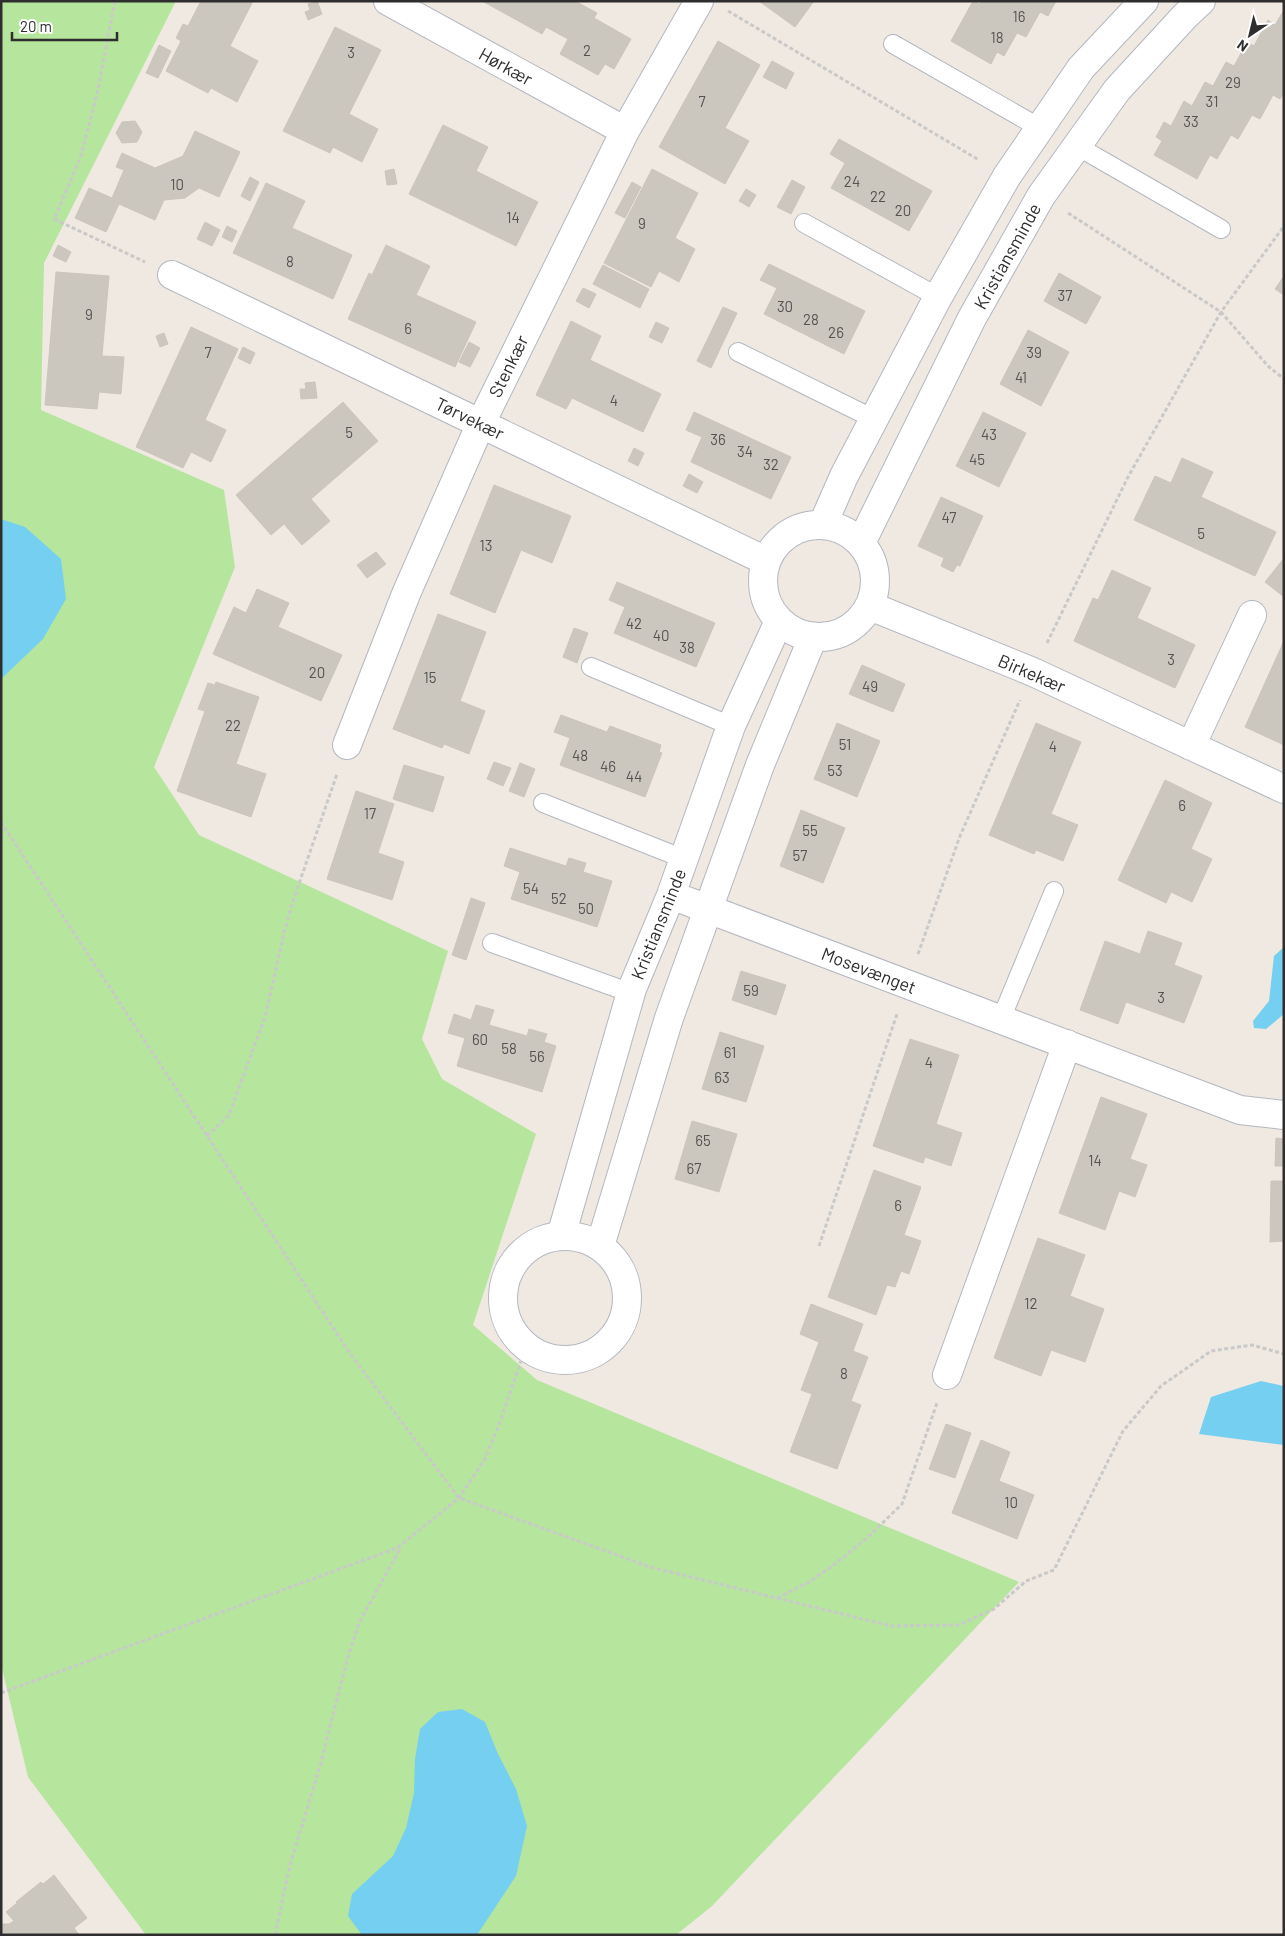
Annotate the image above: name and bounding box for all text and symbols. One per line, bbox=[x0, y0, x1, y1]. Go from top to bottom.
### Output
house number: 16 bbox=[1013, 7, 1025, 25]
scale bar bbox=[12, 10, 118, 42]
north arrow bbox=[1225, 10, 1275, 60]
text: 20 m bbox=[20, 17, 52, 35]
house number: 18 bbox=[990, 28, 1004, 46]
text: N bbox=[1234, 36, 1251, 56]
house number: 2 bbox=[583, 41, 591, 59]
street label: Hørkær bbox=[475, 42, 537, 90]
house number: 3 bbox=[347, 43, 355, 61]
house number: 29 bbox=[1225, 73, 1241, 91]
house number: 7 bbox=[698, 92, 706, 110]
house number: 31 bbox=[1206, 92, 1218, 110]
house number: 33 bbox=[1183, 112, 1199, 130]
house number: 24 bbox=[844, 172, 860, 190]
house number: 10 bbox=[170, 175, 184, 193]
house number: 22 bbox=[870, 187, 886, 205]
street label: Kristiansminde bbox=[969, 199, 1045, 313]
house number: 20 bbox=[895, 201, 911, 219]
house number: 14 bbox=[506, 208, 520, 226]
house number: 9 bbox=[638, 214, 646, 232]
house number: 8 bbox=[286, 252, 294, 270]
house number: 37 bbox=[1058, 286, 1072, 304]
house number: 30 bbox=[777, 297, 793, 315]
house number: 9 bbox=[85, 305, 93, 323]
house number: 28 bbox=[803, 310, 819, 328]
house number: 6 bbox=[404, 319, 412, 337]
house number: 26 bbox=[828, 323, 844, 341]
street label: Stenkær bbox=[484, 331, 533, 401]
house number: 7 bbox=[204, 343, 212, 361]
house number: 39 bbox=[1026, 343, 1042, 361]
house number: 41 bbox=[1015, 368, 1027, 386]
house number: 4 bbox=[610, 391, 618, 409]
street label: Tørvekær bbox=[432, 392, 508, 444]
house number: 5 bbox=[345, 423, 353, 441]
house number: 43 bbox=[981, 425, 997, 443]
house number: 36 bbox=[710, 430, 726, 448]
house number: 34 bbox=[737, 442, 753, 460]
house number: 45 bbox=[969, 450, 985, 468]
house number: 32 bbox=[763, 455, 779, 473]
house number: 47 bbox=[942, 508, 956, 526]
house number: 5 bbox=[1197, 524, 1205, 542]
house number: 13 bbox=[480, 536, 492, 554]
house number: 42 bbox=[626, 614, 642, 632]
house number: 40 bbox=[653, 626, 669, 644]
house number: 38 bbox=[679, 638, 695, 656]
street label: Birkekær bbox=[995, 649, 1069, 697]
house number: 3 bbox=[1167, 650, 1175, 668]
house number: 20 bbox=[309, 663, 325, 681]
house number: 15 bbox=[424, 668, 436, 686]
house number: 49 bbox=[862, 677, 878, 695]
house number: 22 bbox=[225, 716, 241, 734]
house number: 51 bbox=[839, 735, 851, 753]
house number: 4 bbox=[1049, 737, 1057, 755]
house number: 48 bbox=[572, 746, 588, 764]
house number: 46 bbox=[600, 757, 616, 775]
house number: 53 bbox=[827, 761, 843, 779]
house number: 44 bbox=[626, 767, 642, 785]
house number: 6 bbox=[1178, 796, 1186, 814]
house number: 17 bbox=[364, 804, 376, 822]
house number: 55 bbox=[802, 821, 818, 839]
house number: 57 bbox=[793, 846, 807, 864]
street label: Kristiansminde bbox=[626, 865, 690, 983]
house number: 54 bbox=[523, 879, 539, 897]
house number: 52 bbox=[551, 889, 567, 907]
house number: 50 bbox=[578, 899, 594, 917]
street label: Mosevænget bbox=[819, 942, 919, 998]
house number: 59 bbox=[743, 981, 759, 999]
house number: 3 bbox=[1157, 988, 1165, 1006]
house number: 60 bbox=[472, 1030, 488, 1048]
house number: 58 bbox=[501, 1039, 517, 1057]
house number: 61 bbox=[724, 1043, 736, 1061]
house number: 56 bbox=[529, 1047, 545, 1065]
house number: 4 bbox=[925, 1053, 933, 1071]
house number: 63 bbox=[714, 1068, 730, 1086]
house number: 65 bbox=[695, 1131, 711, 1149]
house number: 14 bbox=[1088, 1151, 1102, 1169]
house number: 67 bbox=[687, 1159, 701, 1177]
house number: 6 bbox=[894, 1196, 902, 1214]
house number: 12 bbox=[1024, 1294, 1038, 1312]
house number: 8 bbox=[840, 1364, 848, 1382]
house number: 10 bbox=[1004, 1493, 1018, 1511]

